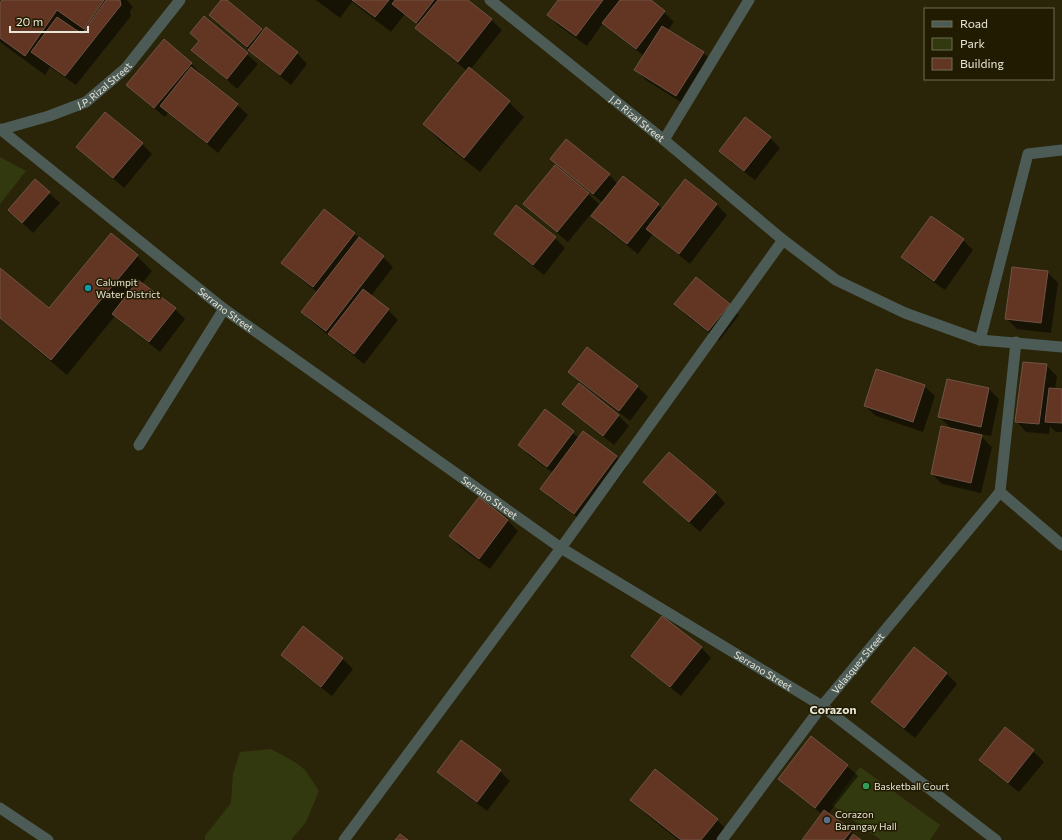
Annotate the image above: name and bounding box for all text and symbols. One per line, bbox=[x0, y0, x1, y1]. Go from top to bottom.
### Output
scale bar bbox=[10, 8, 88, 34]
legend bbox=[924, 8, 1054, 80]
text: 20 m bbox=[16, 14, 43, 28]
text: Road bbox=[960, 16, 988, 30]
text: Park bbox=[960, 36, 986, 50]
text: Building bbox=[960, 56, 1004, 70]
street label: J.P. Rizal Street bbox=[75, 60, 134, 111]
street label: J.P. Rizal Street bbox=[607, 93, 667, 144]
place label: Calumpit Water District bbox=[96, 276, 160, 300]
marker: Calumpit Water District bbox=[83, 283, 93, 293]
street label: Serrano Street bbox=[196, 285, 256, 334]
street label: Serrano Street bbox=[459, 473, 520, 521]
street label: Velasquez Street bbox=[829, 630, 887, 696]
street label: Serrano Street bbox=[732, 648, 795, 693]
district label: Corazon bbox=[810, 702, 856, 716]
place label: Basketball Court bbox=[874, 780, 949, 792]
marker: Basketball Court bbox=[861, 781, 871, 791]
place label: Corazon Barangay Hall bbox=[835, 808, 897, 832]
marker: Corazon Barangay Hall bbox=[822, 815, 832, 825]

